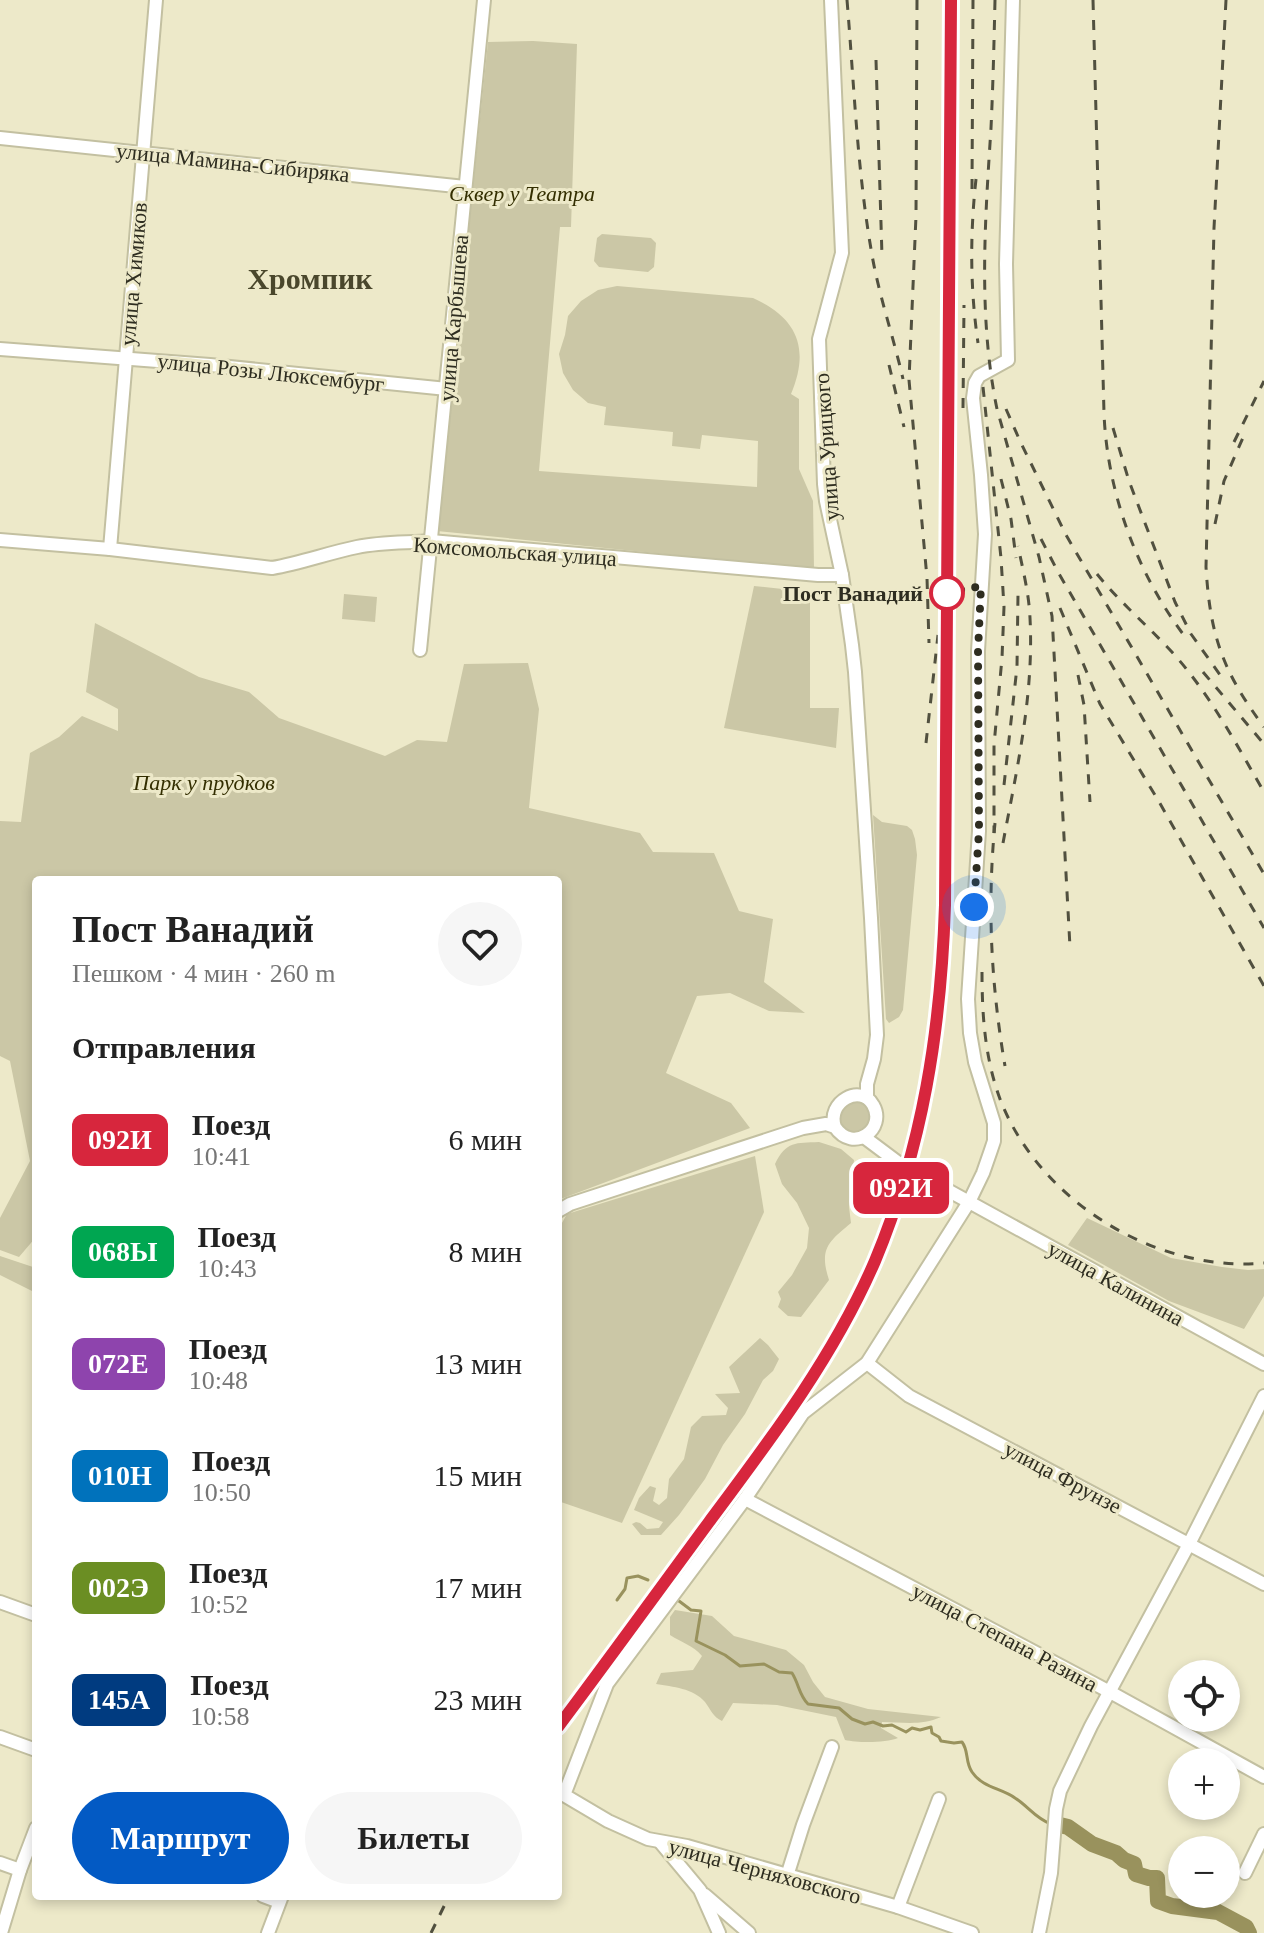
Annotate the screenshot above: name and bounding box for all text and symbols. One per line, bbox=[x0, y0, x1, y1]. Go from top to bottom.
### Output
street label: улица Мамина-Сибиряка bbox=[115, 138, 351, 187]
park label: Сквер у Театра bbox=[449, 181, 595, 206]
street label: улица Химиков bbox=[115, 201, 152, 347]
street label: улица Карбышева bbox=[434, 233, 473, 403]
district label: Хромпик bbox=[247, 262, 373, 295]
street label: улица Розы Люксембург bbox=[156, 348, 386, 397]
street label: улица Урицкого bbox=[809, 372, 844, 522]
street label: Комсомольская улица bbox=[412, 532, 618, 571]
marker: Пост Ванадий bbox=[930, 576, 964, 610]
place label: Пост Ванадий bbox=[783, 581, 923, 606]
park label: Парк у прудков bbox=[132, 770, 275, 795]
your location bbox=[954, 887, 994, 927]
button: heart bbox=[438, 902, 522, 986]
text: Пост Ванадий bbox=[72, 908, 314, 950]
text: Пешком · 4 мин · 260 m bbox=[72, 959, 335, 988]
text: Отправления bbox=[72, 1031, 256, 1064]
text: Поезд bbox=[192, 1108, 270, 1141]
text: 6 мин bbox=[448, 1123, 522, 1156]
text: 092И bbox=[88, 1124, 152, 1155]
text: 10:41 bbox=[192, 1142, 251, 1171]
line badge: 092И bbox=[845, 1162, 957, 1214]
text: 092И bbox=[869, 1172, 933, 1203]
text: Поезд bbox=[198, 1220, 276, 1253]
text: 8 мин bbox=[448, 1235, 522, 1268]
text: 068Ы bbox=[88, 1236, 158, 1267]
street label: улица Калинина bbox=[1043, 1236, 1188, 1331]
text: 10:43 bbox=[198, 1254, 257, 1283]
text: Поезд bbox=[189, 1332, 267, 1365]
text: 13 мин bbox=[433, 1347, 522, 1380]
text: 072Е bbox=[88, 1348, 149, 1379]
text: 10:48 bbox=[189, 1366, 248, 1395]
street label: улица Фрунзе bbox=[1000, 1436, 1126, 1519]
text: Поезд bbox=[192, 1444, 270, 1477]
text: 15 мин bbox=[433, 1459, 522, 1492]
text: 010Н bbox=[88, 1460, 152, 1491]
text: 10:50 bbox=[192, 1478, 251, 1507]
text: Поезд bbox=[189, 1556, 267, 1589]
text: 17 мин bbox=[433, 1571, 522, 1604]
text: 002Э bbox=[88, 1572, 149, 1603]
street label: улица Степана Разина bbox=[908, 1578, 1102, 1697]
text: 10:52 bbox=[189, 1590, 248, 1619]
map controls bbox=[1168, 1660, 1240, 1908]
button: locate bbox=[1168, 1660, 1240, 1732]
text: Поезд bbox=[190, 1668, 269, 1701]
text: 23 мин bbox=[433, 1683, 522, 1716]
text: 145А bbox=[88, 1684, 150, 1715]
text: 10:58 bbox=[190, 1702, 249, 1731]
button: + bbox=[1168, 1748, 1240, 1820]
button: Маршрут bbox=[72, 1792, 289, 1884]
button: Билеты bbox=[305, 1792, 522, 1884]
street label: улица Черняховского bbox=[666, 1834, 864, 1909]
button: − bbox=[1168, 1836, 1240, 1908]

